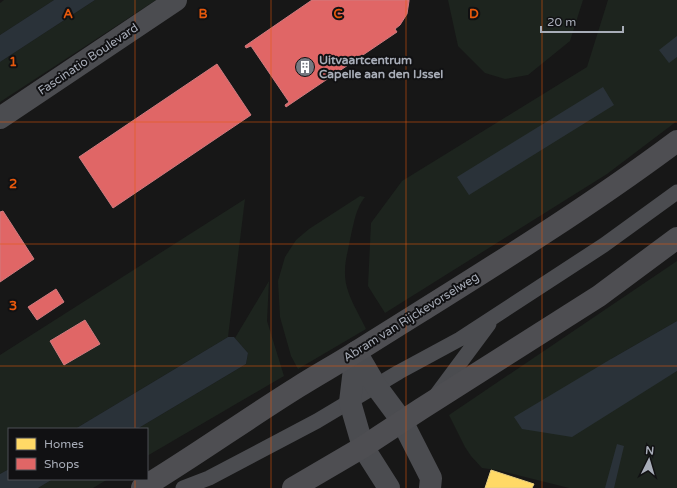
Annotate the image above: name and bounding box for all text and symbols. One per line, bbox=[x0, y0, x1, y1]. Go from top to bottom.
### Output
text: A bbox=[63, 6, 73, 22]
text: B bbox=[198, 6, 208, 22]
text: C bbox=[333, 6, 343, 22]
text: D bbox=[469, 6, 479, 22]
scale bar bbox=[541, 8, 623, 34]
text: 20 m bbox=[547, 15, 576, 29]
street label: Fascinatio Boulevard bbox=[35, 20, 141, 98]
place label: Uitvaartcentrum Capelle aan den IJssel bbox=[319, 53, 443, 82]
text: 1 bbox=[9, 54, 17, 70]
building icon: Uitvaartcentrum Capelle aan den IJssel bbox=[294, 56, 316, 78]
text: 2 bbox=[9, 176, 17, 192]
street label: Abram van Rijckevorselweg bbox=[341, 269, 481, 365]
text: 3 bbox=[9, 298, 17, 314]
legend bbox=[8, 428, 148, 480]
text: Homes bbox=[44, 437, 84, 451]
north arrow bbox=[629, 440, 669, 480]
text: N bbox=[645, 444, 655, 457]
text: Shops bbox=[44, 457, 79, 471]

